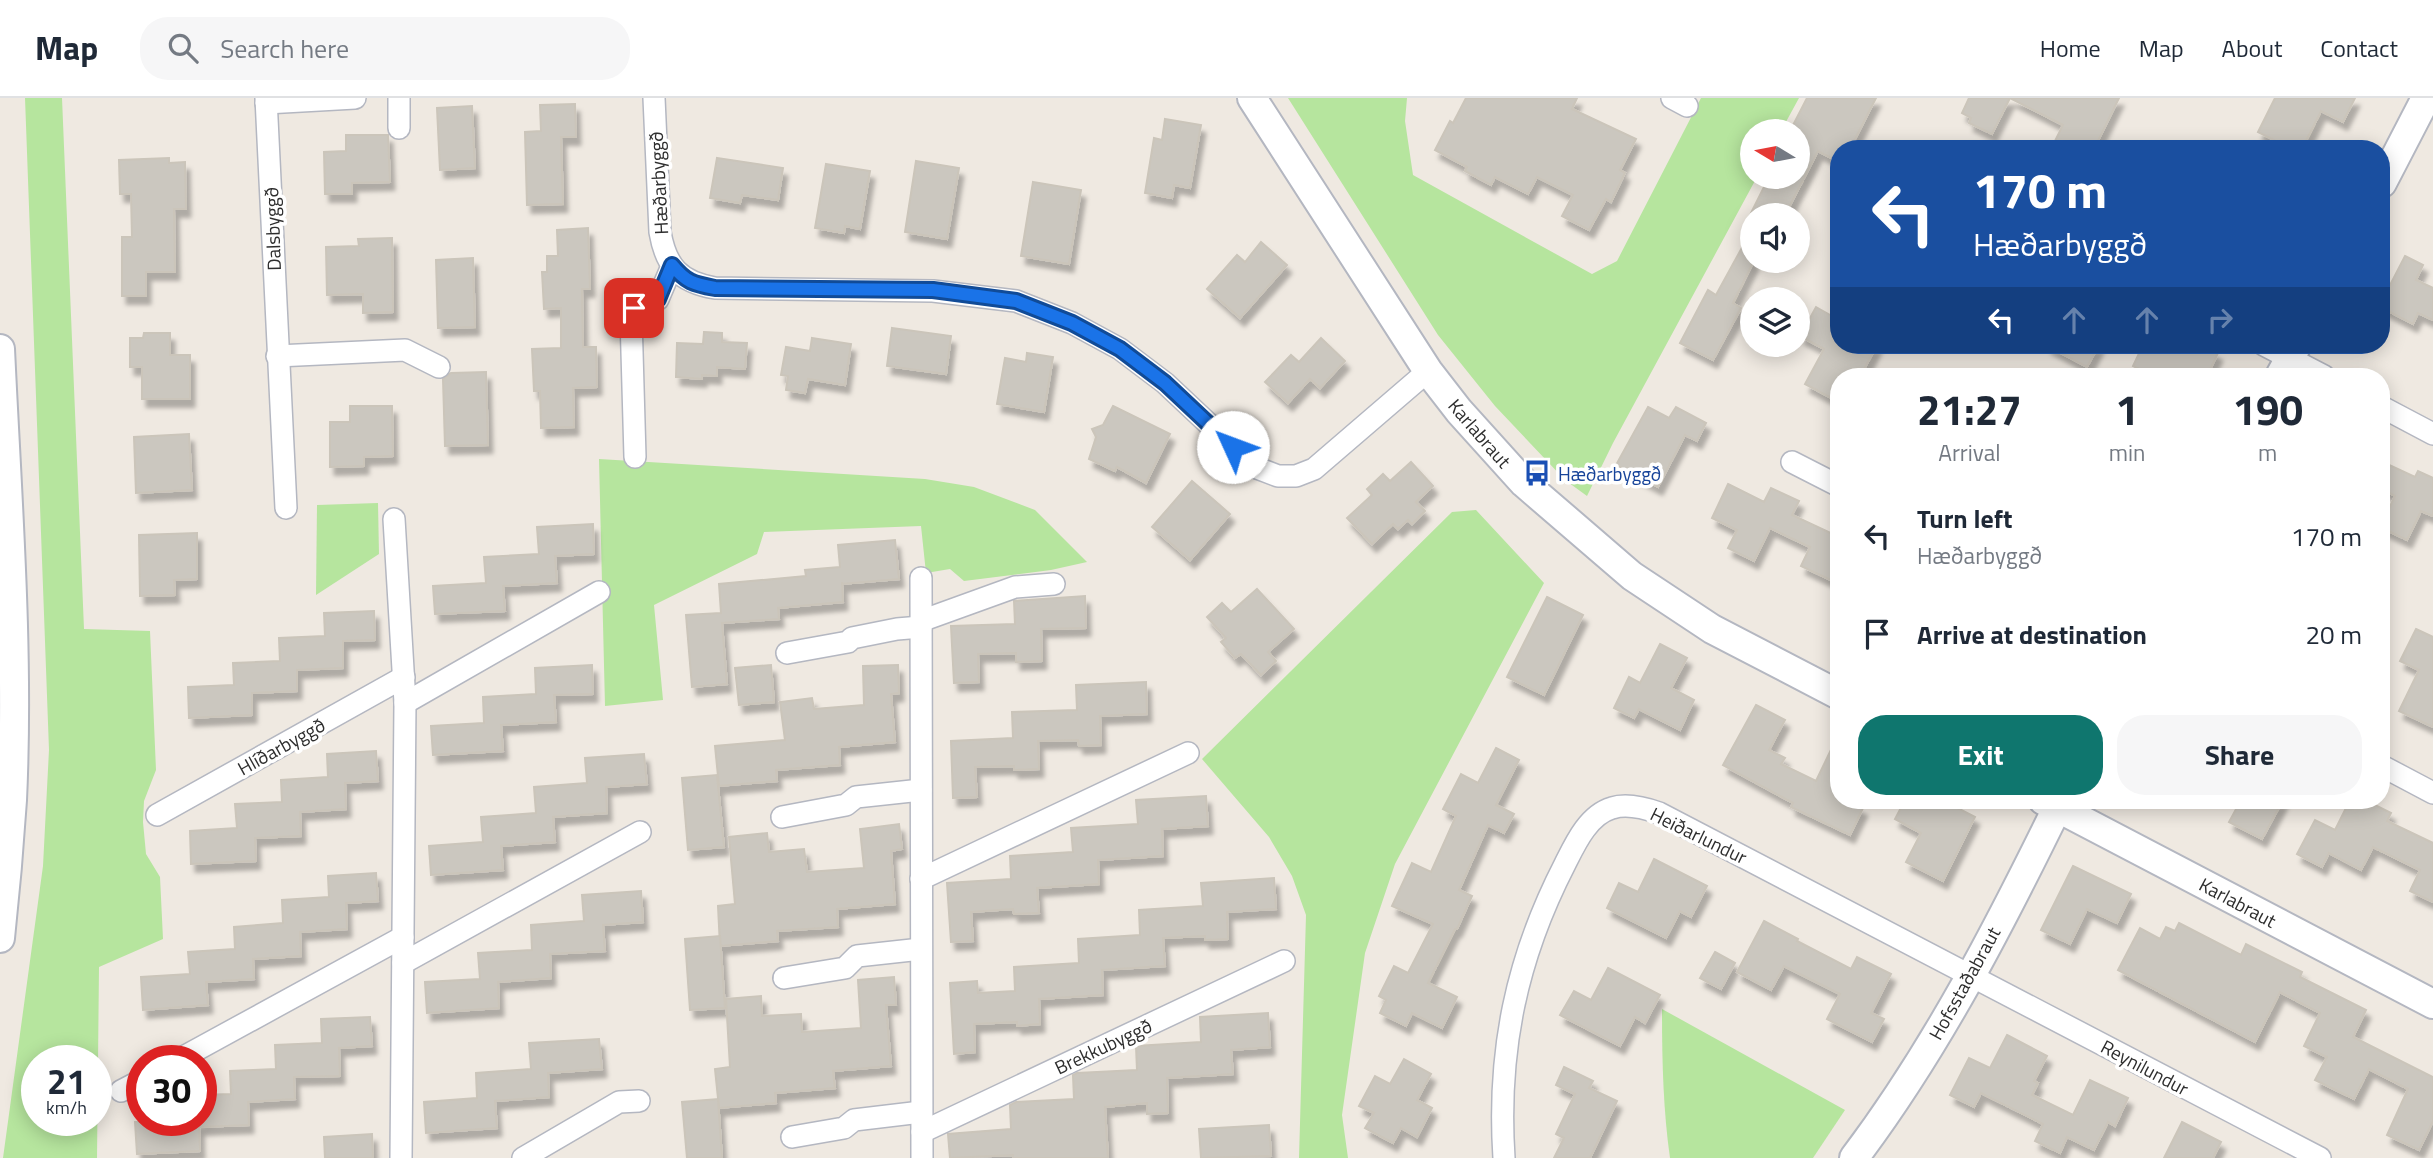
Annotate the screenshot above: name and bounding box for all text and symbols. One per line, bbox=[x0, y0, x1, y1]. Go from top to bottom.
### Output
search box bbox=[140, 17, 630, 80]
text: Map bbox=[35, 23, 98, 73]
icon: search bbox=[164, 29, 202, 67]
text: Search here bbox=[220, 29, 349, 68]
text: Home bbox=[2040, 30, 2101, 66]
text: Map bbox=[2139, 30, 2184, 66]
text: About bbox=[2222, 30, 2282, 66]
text: Contact bbox=[2320, 30, 2398, 66]
north arrow bbox=[1740, 119, 1810, 189]
map controls bbox=[1740, 119, 1810, 357]
street label: Hæðarbyggð bbox=[641, 131, 675, 235]
text: 170 m bbox=[1973, 152, 2107, 227]
icon: left bbox=[1858, 168, 1949, 259]
street label: Dalsbyggð bbox=[256, 187, 288, 271]
button: sound bbox=[1740, 203, 1810, 273]
text: Hæðarbyggð bbox=[1973, 220, 2147, 268]
pin bbox=[604, 278, 664, 338]
button: layers bbox=[1740, 287, 1810, 357]
icon: arrive bbox=[615, 289, 653, 327]
icon: left bbox=[1982, 301, 2020, 339]
icon: ahead bbox=[2055, 301, 2093, 339]
icon: ahead bbox=[2128, 301, 2166, 339]
icon: right bbox=[2201, 301, 2239, 339]
text: 21:27 bbox=[1917, 377, 2022, 441]
text: 1 bbox=[2115, 377, 2139, 441]
text: 190 bbox=[2232, 377, 2303, 441]
street label: Karlabraut bbox=[1442, 392, 1519, 474]
position arrow bbox=[1196, 410, 1270, 484]
text: Arrival bbox=[1938, 435, 2001, 470]
text: min bbox=[2109, 435, 2145, 470]
text: m bbox=[2258, 435, 2277, 470]
bus stop icon: Hæðarbyggð bbox=[1522, 458, 1552, 488]
place label: Hæðarbyggð bbox=[1558, 459, 1661, 488]
text: Turn left bbox=[1917, 499, 2012, 538]
icon: left bbox=[1858, 517, 1896, 555]
text: 170 m bbox=[2291, 517, 2362, 556]
text: Hæðarbyggð bbox=[1917, 538, 2042, 573]
icon: arrive bbox=[1858, 615, 1896, 653]
text: Arrive at destination bbox=[1917, 615, 2147, 654]
text: 20 m bbox=[2305, 615, 2362, 654]
street label: Hlíðarbyggð bbox=[232, 710, 330, 782]
button: Exit bbox=[1858, 715, 2103, 795]
button: Share bbox=[2117, 715, 2362, 795]
street label: Heiðarlundur bbox=[1646, 799, 1753, 871]
street label: Karlabraut bbox=[2194, 870, 2282, 935]
street label: Hofsstaðabraut bbox=[1921, 921, 2007, 1045]
street label: Brekkubyggð bbox=[1049, 1011, 1157, 1081]
street label: Reynilundur bbox=[2096, 1032, 2195, 1103]
speed limit sign: 30 bbox=[126, 1045, 217, 1136]
text: 21 bbox=[47, 1054, 86, 1108]
text: km/h bbox=[46, 1094, 87, 1121]

